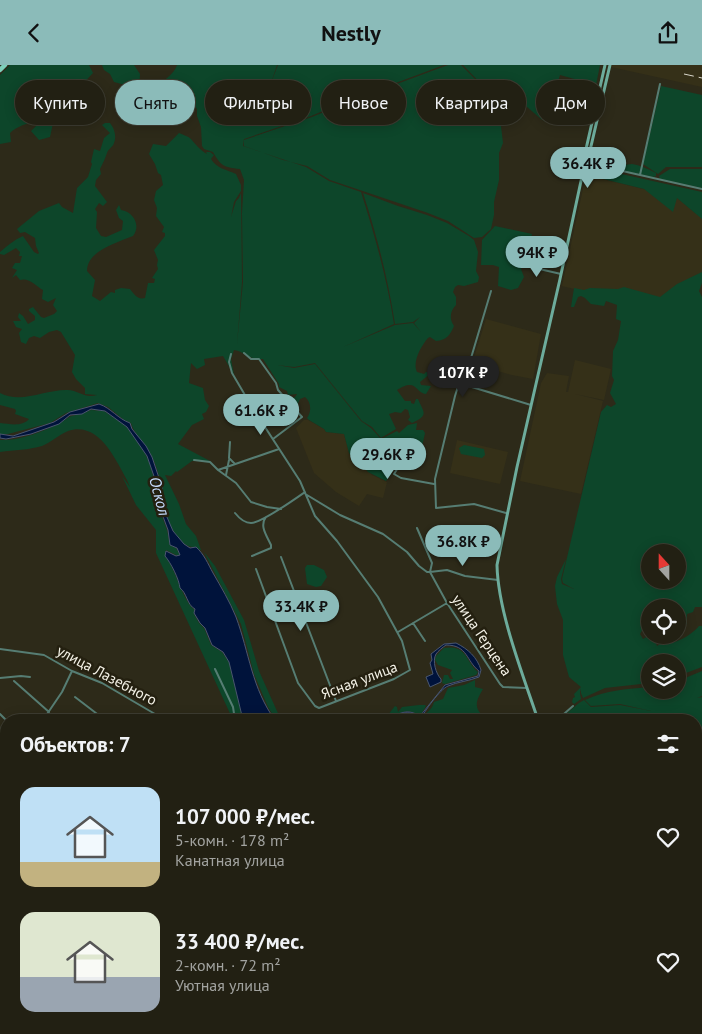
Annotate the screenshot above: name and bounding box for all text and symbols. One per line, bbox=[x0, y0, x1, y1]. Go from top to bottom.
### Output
icon: back bbox=[20, 19, 48, 47]
text: Nestly bbox=[321, 19, 381, 47]
icon: share bbox=[654, 19, 682, 47]
chip: Купить bbox=[15, 80, 105, 125]
chip: Снять bbox=[115, 80, 195, 125]
chip: Фильтры bbox=[205, 80, 311, 125]
chip: Новое bbox=[321, 80, 406, 125]
chip: Квартира bbox=[416, 80, 526, 125]
chip: Дом bbox=[536, 80, 605, 125]
pin: 36.4K ₽ bbox=[542, 147, 634, 189]
text: 36.4K ₽ bbox=[561, 153, 615, 173]
pin: 94K ₽ bbox=[502, 235, 572, 278]
text: 94K ₽ bbox=[517, 242, 557, 262]
pin: 107K ₽ bbox=[422, 355, 504, 398]
text: 107K ₽ bbox=[438, 362, 488, 382]
pin: 61.6K ₽ bbox=[215, 393, 307, 436]
text: 61.6K ₽ bbox=[234, 400, 288, 420]
pin: 29.6K ₽ bbox=[342, 437, 434, 480]
text: 29.6K ₽ bbox=[361, 444, 415, 464]
water label: Оскол bbox=[145, 474, 175, 518]
pin: 36.8K ₽ bbox=[417, 525, 509, 567]
text: 36.8K ₽ bbox=[436, 531, 490, 551]
north arrow bbox=[641, 544, 686, 589]
map controls bbox=[641, 544, 686, 699]
pin: 33.4K ₽ bbox=[255, 589, 347, 632]
street label: улица Герцена bbox=[448, 591, 516, 679]
text: 33.4K ₽ bbox=[274, 596, 328, 616]
button: locate bbox=[641, 599, 686, 644]
street label: улица Лазебного bbox=[54, 641, 160, 709]
button: layers bbox=[641, 654, 686, 699]
street label: Ясная улица bbox=[318, 657, 400, 703]
icon: filters bbox=[654, 730, 682, 758]
text: Объектов: 7 bbox=[20, 731, 131, 758]
text: 107 000 ₽/мес. bbox=[175, 803, 315, 830]
icon: home bbox=[60, 807, 120, 867]
icon: heart bbox=[654, 823, 682, 851]
text: 5-комн. · 178 m² bbox=[175, 830, 289, 850]
text: Канатная улица bbox=[175, 850, 285, 870]
text: 33 400 ₽/мес. bbox=[175, 928, 304, 955]
icon: home bbox=[60, 932, 120, 992]
icon: heart bbox=[654, 948, 682, 976]
text: 2-комн. · 72 m² bbox=[175, 955, 281, 975]
text: Уютная улица bbox=[175, 975, 270, 995]

